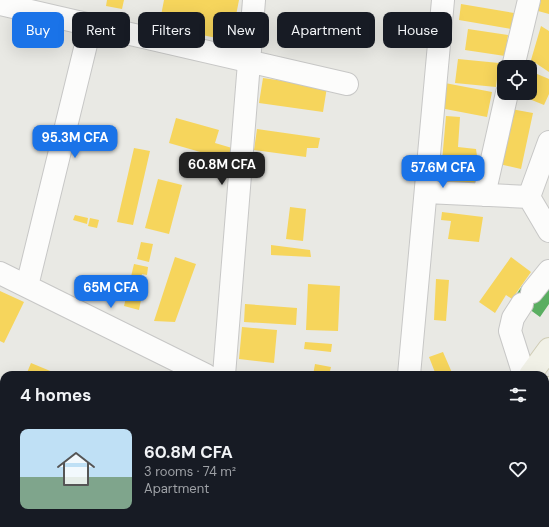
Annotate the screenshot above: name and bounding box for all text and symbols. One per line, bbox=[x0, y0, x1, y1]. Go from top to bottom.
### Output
chip: Buy bbox=[12, 12, 64, 48]
chip: Rent bbox=[72, 12, 130, 48]
chip: Filters bbox=[138, 12, 205, 48]
chip: New bbox=[213, 12, 269, 48]
chip: Apartment bbox=[277, 12, 375, 48]
chip: House bbox=[383, 12, 452, 48]
map controls bbox=[497, 60, 537, 100]
button: locate bbox=[497, 60, 537, 100]
pin: 95.3M CFA bbox=[29, 125, 121, 159]
text: 95.3M CFA bbox=[41, 129, 109, 146]
pin: 60.8M CFA bbox=[176, 152, 268, 186]
pin: 57.6M CFA bbox=[397, 155, 489, 189]
text: 60.8M CFA bbox=[188, 156, 256, 173]
text: 57.6M CFA bbox=[411, 159, 475, 176]
pin: 65M CFA bbox=[74, 275, 148, 309]
text: 65M CFA bbox=[83, 279, 139, 296]
text: 4 homes bbox=[20, 384, 91, 406]
icon: filters bbox=[507, 384, 529, 406]
text: 60.8M CFA bbox=[144, 441, 233, 463]
icon: home bbox=[52, 445, 100, 493]
icon: heart bbox=[507, 458, 529, 480]
text: 3 rooms · 74 m² bbox=[144, 463, 236, 480]
text: Apartment bbox=[144, 480, 209, 497]

